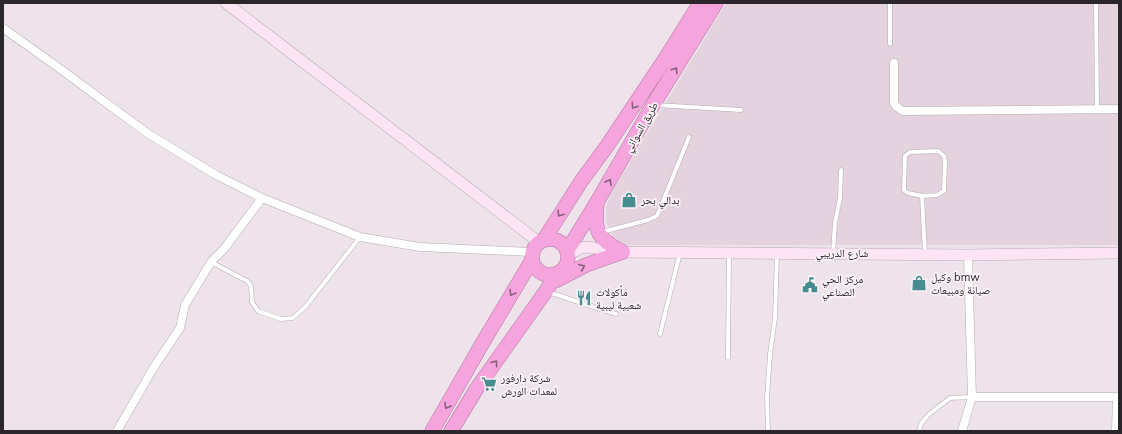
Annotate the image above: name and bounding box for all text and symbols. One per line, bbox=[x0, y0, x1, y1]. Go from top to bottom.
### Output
one-way arrow bbox=[670, 67, 677, 74]
street label: طريق السواني bbox=[621, 99, 663, 156]
one-way arrow bbox=[631, 102, 638, 109]
one-way arrow bbox=[604, 179, 611, 186]
shop icon: بدالي بحر bbox=[620, 191, 638, 209]
place label: بدالي بحر bbox=[640, 193, 679, 209]
one-way arrow bbox=[558, 210, 565, 217]
street label: شارع الدريبي bbox=[816, 246, 868, 262]
one-way arrow bbox=[578, 264, 586, 272]
place label: وكيل bmw صيانة ومبيعات bbox=[931, 270, 990, 297]
place label: مركز الحي الصناعي bbox=[822, 272, 863, 301]
shop icon: وكيل bmw صيانة ومبيعات bbox=[910, 274, 928, 292]
public building icon: مركز الحي الصناعي bbox=[801, 276, 819, 294]
place label: مأكولات شعبية ليبية bbox=[596, 285, 641, 312]
one-way arrow bbox=[510, 289, 517, 296]
restaurant icon: مأكولات شعبية ليبية bbox=[575, 289, 593, 307]
one-way arrow bbox=[490, 360, 497, 367]
place label: شركة دارفور لمعدات الورش bbox=[500, 371, 557, 398]
supermarket icon: شركة دارفور لمعدات الورش bbox=[480, 375, 498, 393]
one-way arrow bbox=[444, 401, 451, 409]

